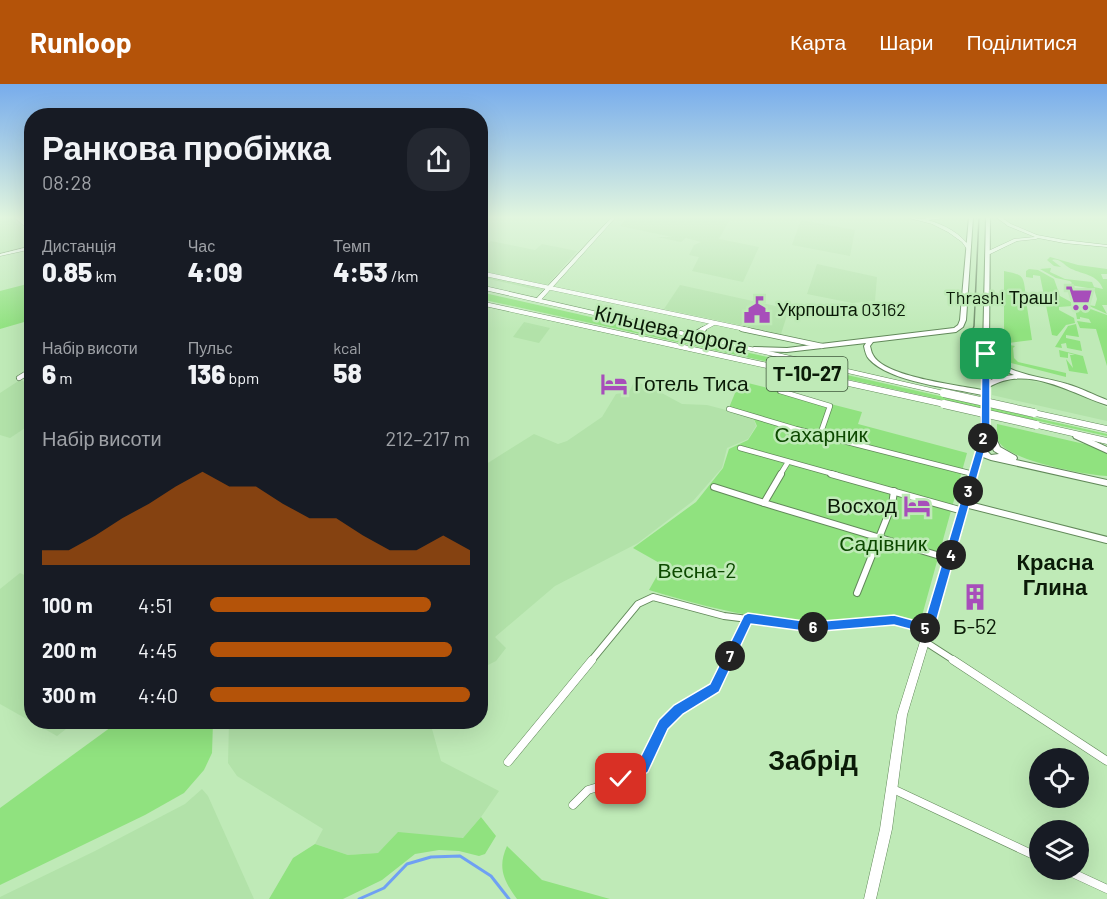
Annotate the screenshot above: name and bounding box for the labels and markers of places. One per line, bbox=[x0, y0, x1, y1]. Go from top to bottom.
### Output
supermarket icon: Thrash! Траш! bbox=[1064, 283, 1094, 313]
place label: Thrash! Траш! bbox=[945, 286, 1059, 308]
public building icon: Укрпошта 03162 bbox=[742, 295, 772, 325]
place label: Укрпошта 03162 bbox=[777, 298, 906, 320]
pin bbox=[960, 328, 1011, 379]
hotel icon: Готель Тиса bbox=[599, 369, 629, 399]
place label: Готель Тиса bbox=[634, 370, 749, 395]
pin: 2 bbox=[968, 423, 998, 453]
pin: 3 bbox=[953, 476, 983, 506]
hotel icon: Восход bbox=[902, 491, 932, 521]
place label: Восход bbox=[827, 492, 897, 517]
pin: 4 bbox=[936, 540, 966, 570]
building icon: Б-52 bbox=[960, 582, 990, 612]
pin: 6 bbox=[798, 612, 828, 642]
pin: 5 bbox=[910, 613, 940, 643]
place label: Б-52 bbox=[953, 613, 997, 638]
pin: 7 bbox=[715, 641, 745, 671]
pin bbox=[595, 753, 646, 804]

